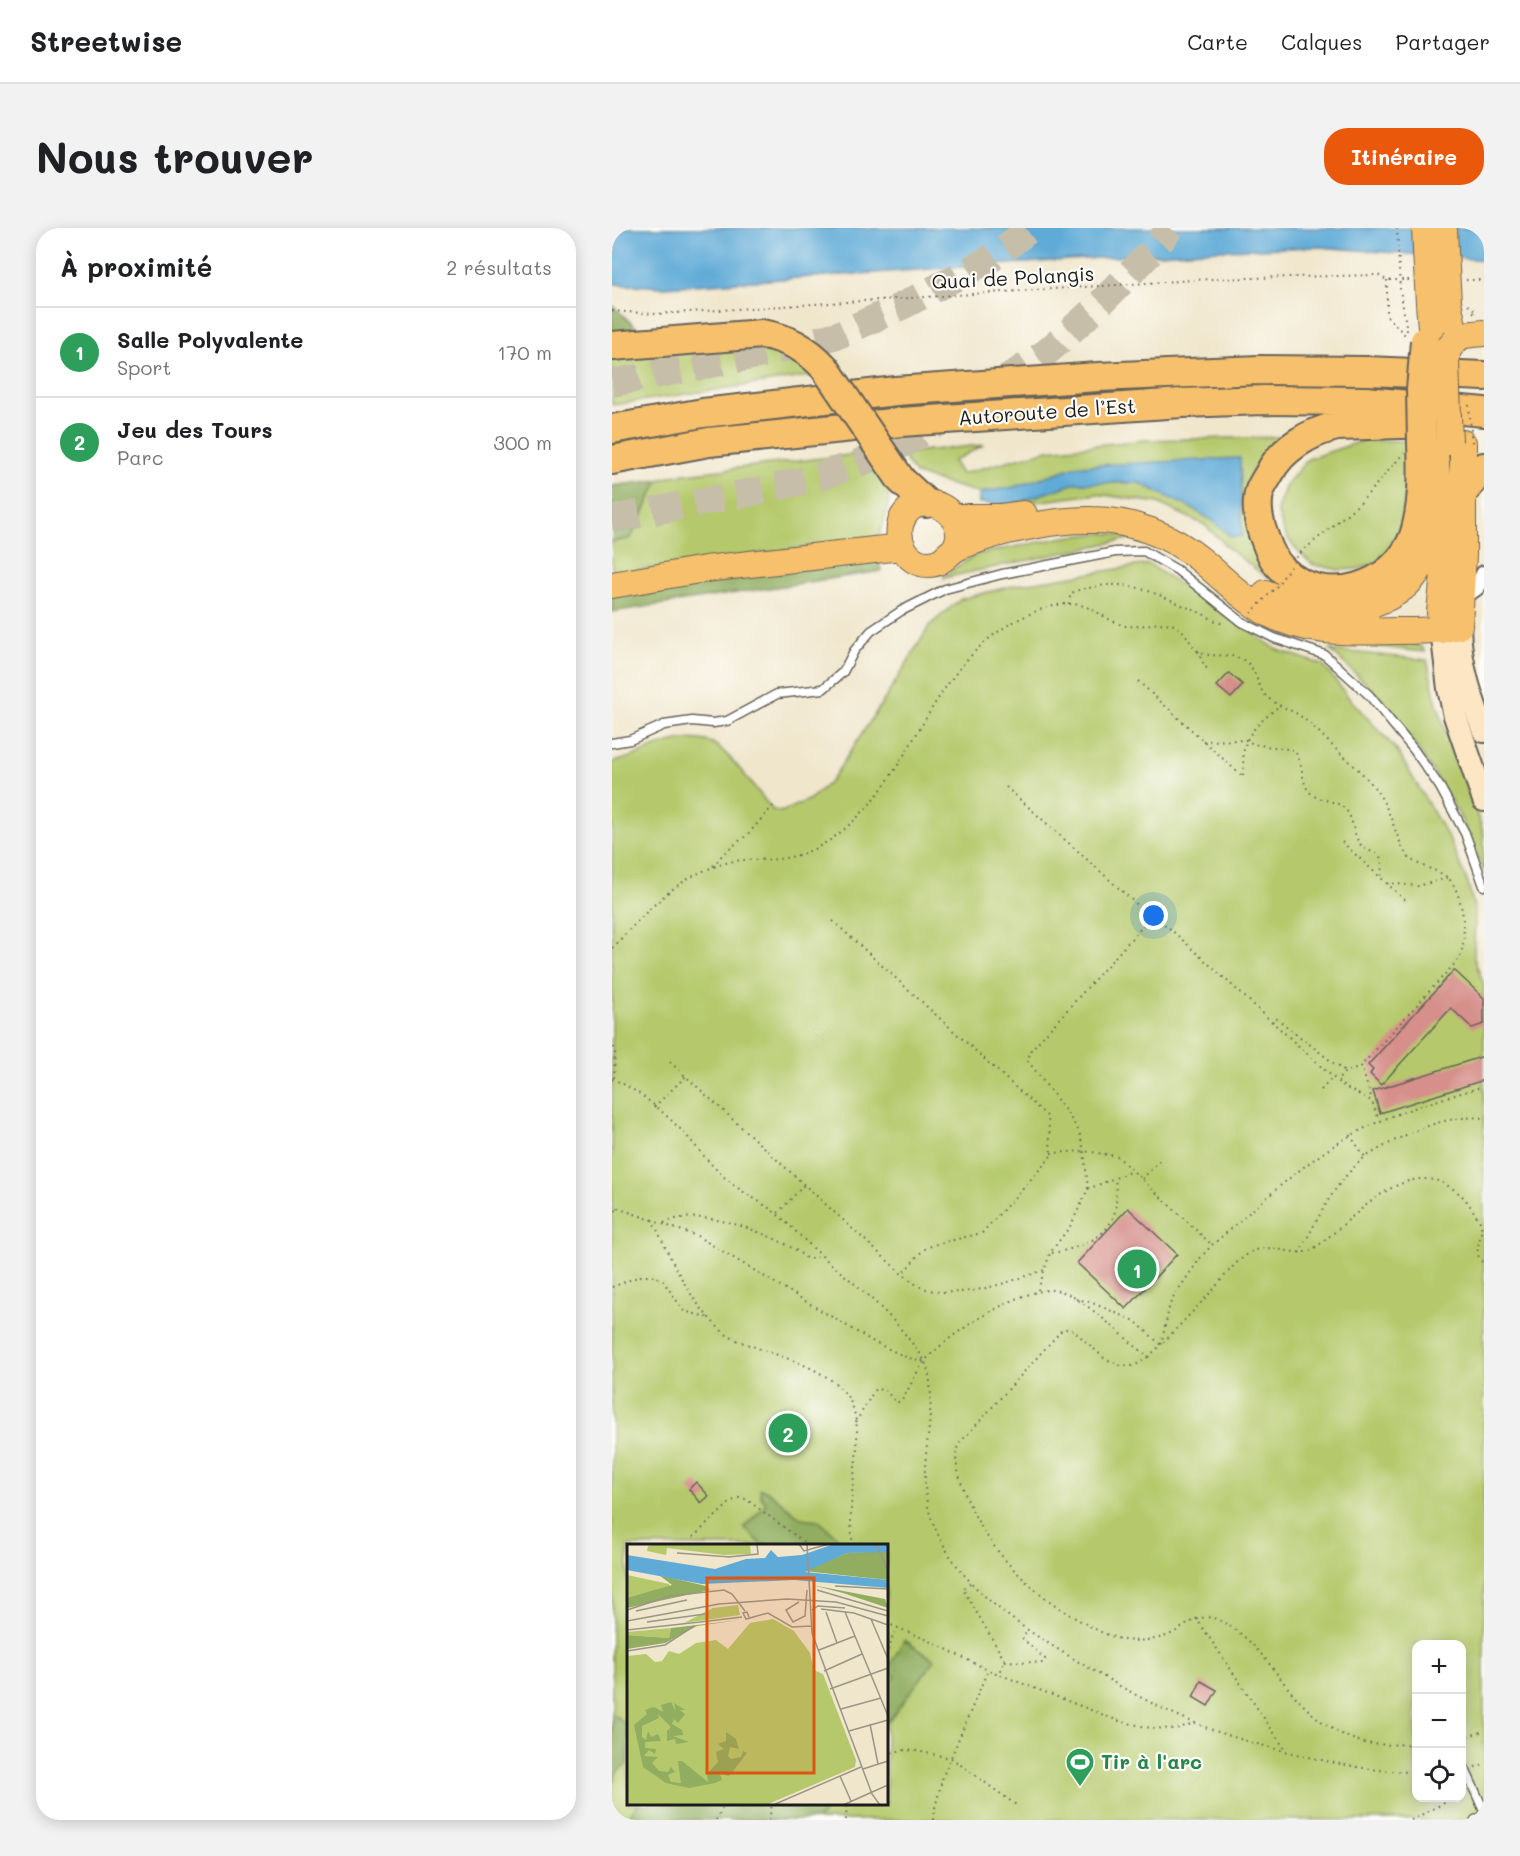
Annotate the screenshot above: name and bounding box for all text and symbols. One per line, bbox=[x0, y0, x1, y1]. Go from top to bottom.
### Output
text: Streetwise bbox=[30, 23, 182, 59]
text: Carte bbox=[1187, 28, 1248, 55]
text: Calques bbox=[1281, 28, 1363, 55]
text: Partager bbox=[1396, 28, 1490, 55]
button: Itinéraire bbox=[1324, 128, 1484, 185]
text: Nous trouver bbox=[36, 129, 314, 184]
text: À proximité bbox=[60, 250, 212, 284]
text: 2 résultats bbox=[446, 254, 552, 280]
street label: Quai de Polangis bbox=[931, 260, 1095, 294]
text: Salle Polyvalente bbox=[117, 325, 303, 354]
text: 1 bbox=[75, 339, 84, 365]
text: 170 m bbox=[497, 339, 552, 365]
text: Sport bbox=[117, 354, 171, 380]
street label: Autoroute de l’Est bbox=[957, 392, 1137, 430]
text: Jeu des Tours bbox=[117, 415, 273, 444]
text: 2 bbox=[74, 429, 85, 455]
text: 300 m bbox=[493, 429, 552, 455]
text: Parc bbox=[117, 444, 163, 470]
your location bbox=[1139, 901, 1168, 930]
pin: 1 bbox=[1118, 1246, 1156, 1292]
pin: 2 bbox=[768, 1410, 807, 1456]
inset map bbox=[627, 1544, 888, 1805]
map controls bbox=[1412, 1640, 1466, 1802]
button: + bbox=[1412, 1640, 1466, 1694]
button: − bbox=[1412, 1694, 1466, 1748]
sports icon: Tir à l'arc bbox=[1064, 1746, 1096, 1788]
place label: Tir à l'arc bbox=[1101, 1748, 1202, 1774]
button: locate bbox=[1412, 1748, 1466, 1802]

